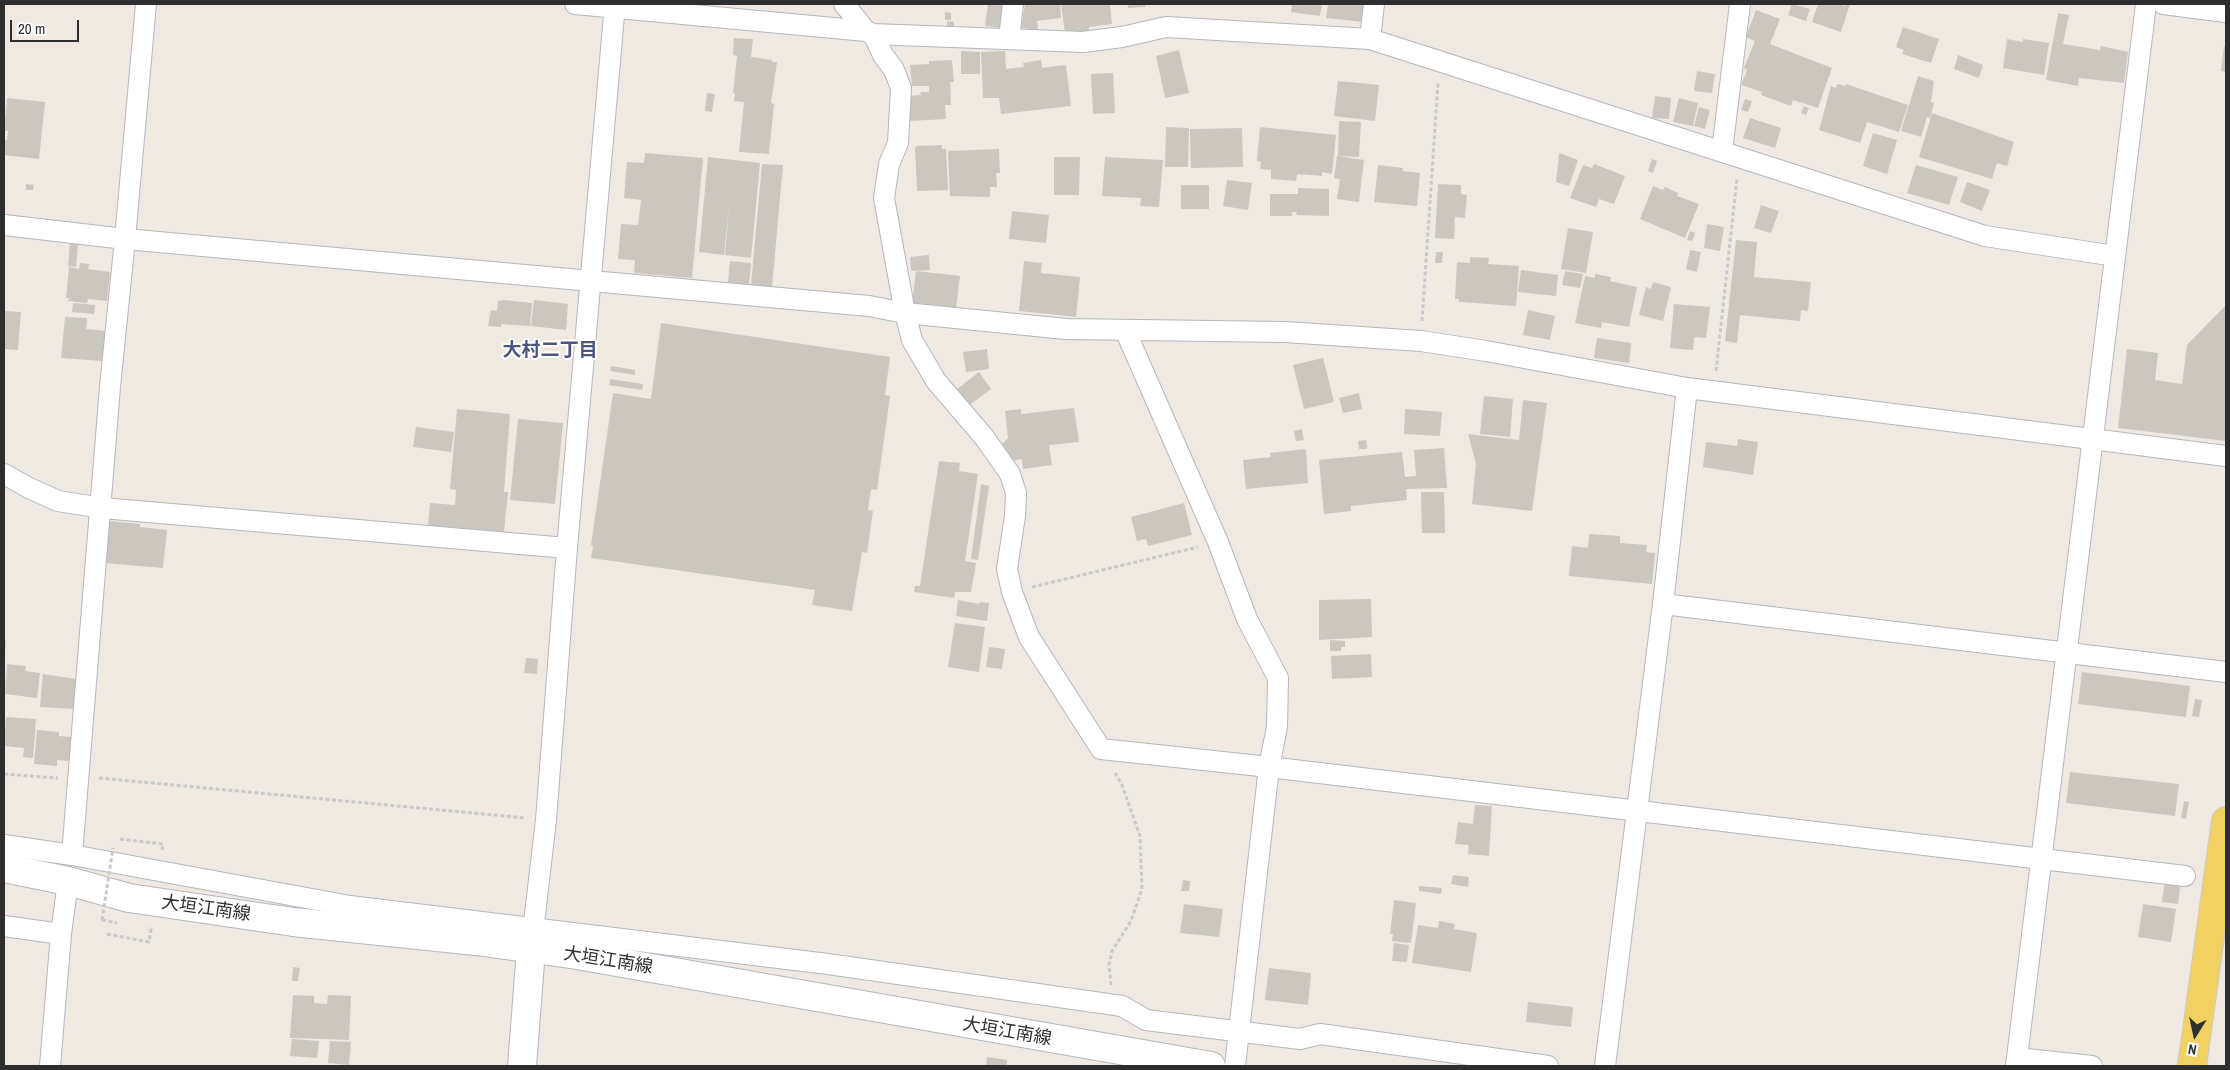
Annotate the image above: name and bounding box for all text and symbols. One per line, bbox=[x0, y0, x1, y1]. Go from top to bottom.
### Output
scale bar bbox=[12, 10, 81, 42]
text: 20 m bbox=[18, 18, 45, 39]
district label: 大村二丁目 bbox=[503, 340, 597, 362]
street label: 大垣江南線 bbox=[160, 892, 252, 926]
street label: 大垣江南線 bbox=[562, 943, 654, 979]
north arrow bbox=[2170, 1010, 2220, 1060]
street label: 大垣江南線 bbox=[961, 1014, 1053, 1050]
text: N bbox=[2187, 1040, 2198, 1059]

